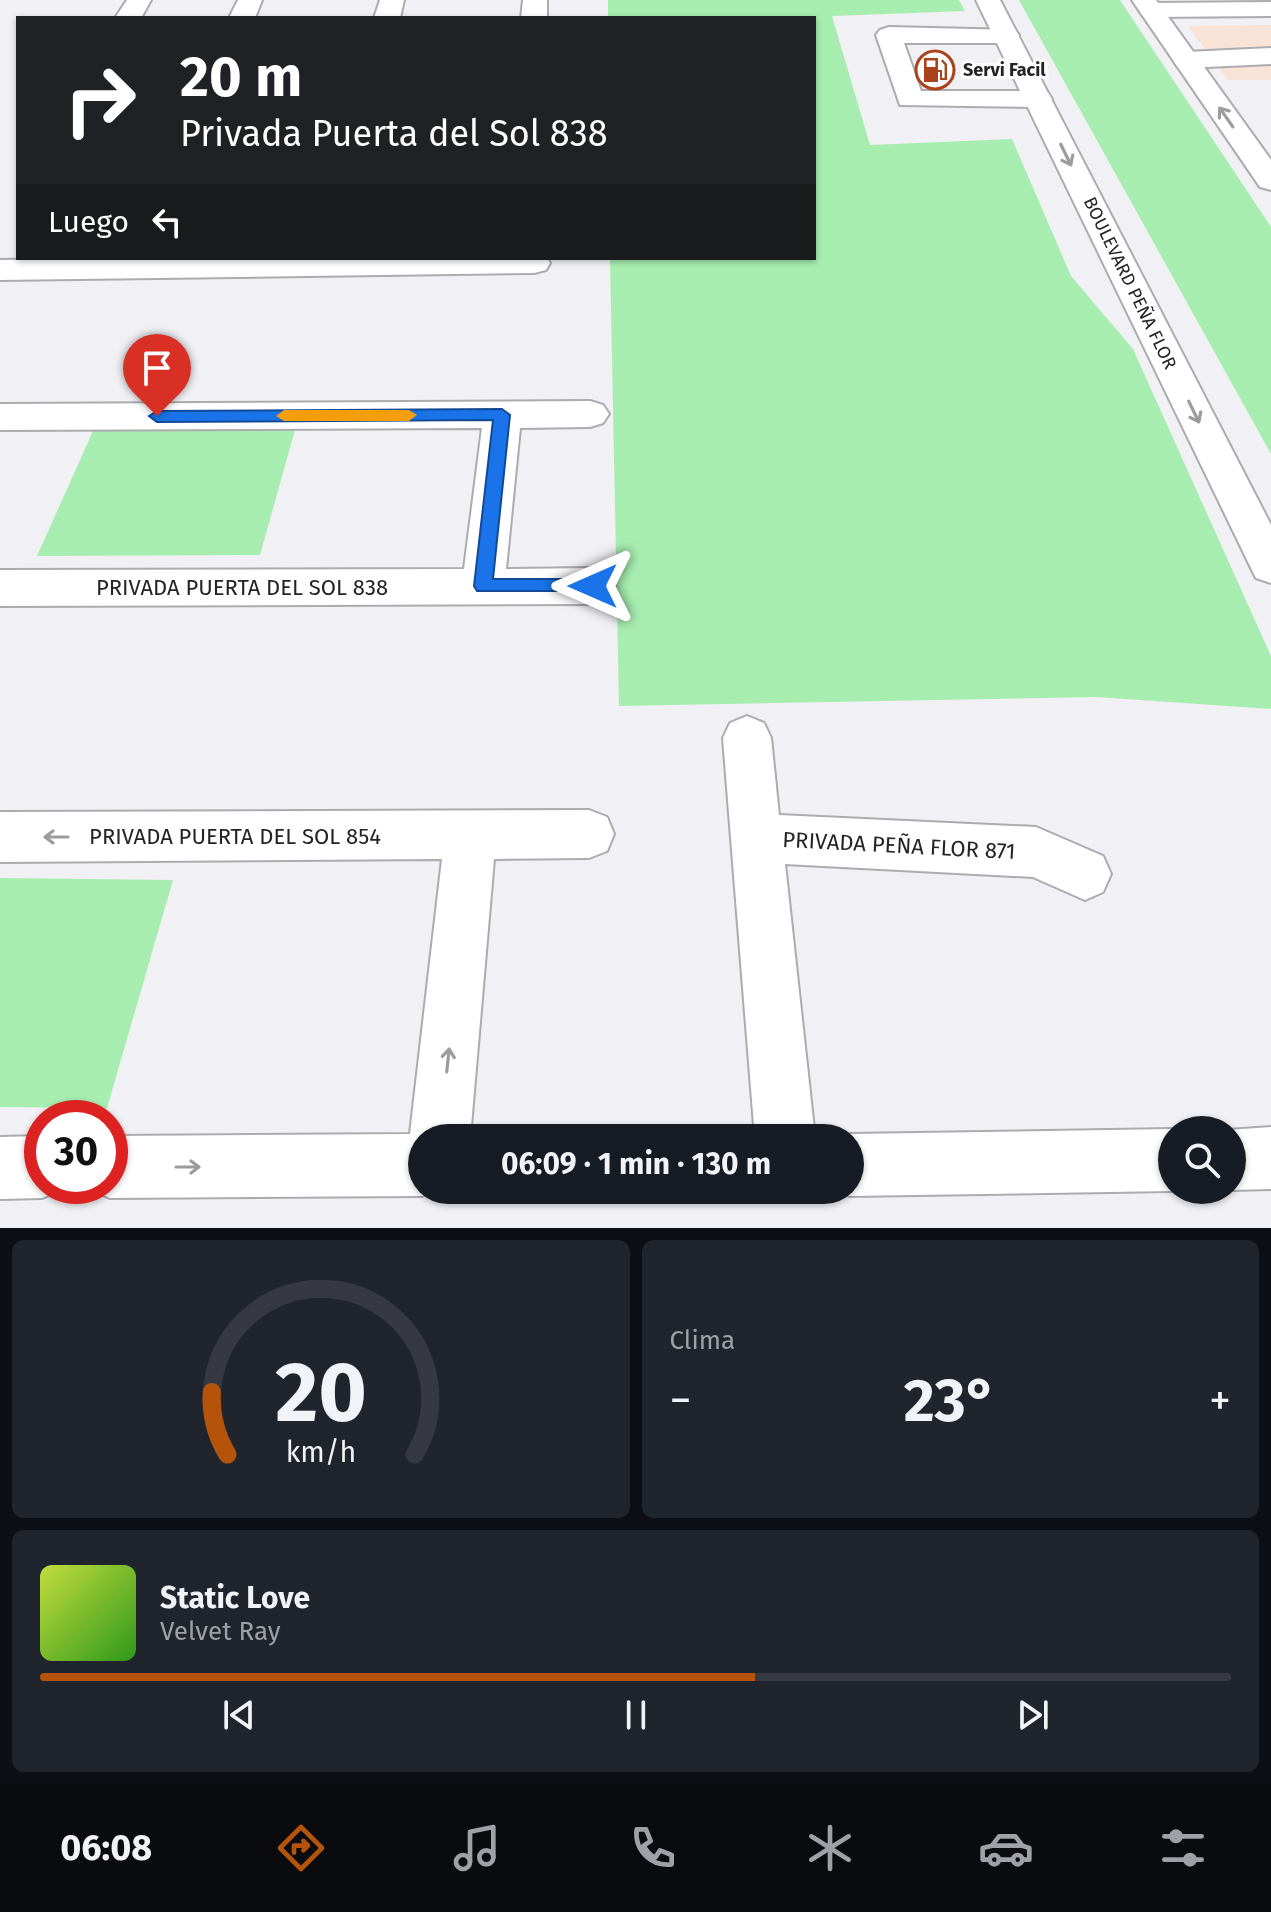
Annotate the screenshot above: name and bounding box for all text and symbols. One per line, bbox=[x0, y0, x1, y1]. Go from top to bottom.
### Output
text: 20 m bbox=[180, 44, 302, 111]
icon: right bbox=[48, 48, 152, 152]
fuel station icon: Servi Facil bbox=[914, 49, 956, 91]
place label: Servi Facil bbox=[963, 59, 1046, 81]
one-way arrow bbox=[1218, 107, 1234, 129]
text: Privada Puerta del Sol 838 bbox=[180, 112, 608, 156]
one-way arrow bbox=[1058, 142, 1074, 166]
street label: BOULEVARD PEÑA FLOR bbox=[1079, 193, 1182, 373]
icon: left bbox=[145, 200, 189, 244]
text: Luego bbox=[48, 204, 129, 240]
pin bbox=[123, 334, 191, 416]
icon: arrive bbox=[135, 346, 179, 390]
one-way arrow bbox=[1187, 400, 1202, 424]
position arrow bbox=[551, 544, 635, 628]
street label: PRIVADA PUERTA DEL SOL 838 bbox=[96, 574, 388, 601]
street label: PRIVADA PUERTA DEL SOL 854 bbox=[89, 823, 381, 850]
street label: PRIVADA PEÑA FLOR 871 bbox=[782, 826, 1016, 865]
one-way arrow bbox=[43, 829, 70, 845]
one-way arrow bbox=[440, 1047, 455, 1074]
speed limit sign: 30 bbox=[24, 1100, 128, 1204]
map controls bbox=[1158, 1116, 1246, 1204]
button: search bbox=[1158, 1116, 1246, 1204]
text: 06:09 · 1 min · 130 m bbox=[501, 1146, 771, 1182]
one-way arrow bbox=[174, 1159, 201, 1175]
text: Clima bbox=[670, 1325, 735, 1356]
text: 20 bbox=[275, 1343, 367, 1443]
text: 23° bbox=[904, 1365, 997, 1437]
text: − bbox=[670, 1374, 692, 1427]
text: + bbox=[1209, 1374, 1231, 1427]
text: km/h bbox=[285, 1435, 356, 1470]
text: Static Love bbox=[160, 1580, 310, 1616]
text: Velvet Ray bbox=[160, 1616, 280, 1647]
icon: previous bbox=[217, 1693, 261, 1737]
icon: pause bbox=[614, 1693, 658, 1737]
icon: next bbox=[1011, 1693, 1055, 1737]
icon: directions bbox=[273, 1820, 329, 1876]
icon: music bbox=[449, 1820, 505, 1876]
icon: phone bbox=[625, 1820, 681, 1876]
icon: climate bbox=[802, 1820, 858, 1876]
icon: car bbox=[978, 1820, 1034, 1876]
icon: filters bbox=[1155, 1820, 1211, 1876]
text: 06:08 bbox=[60, 1826, 152, 1870]

